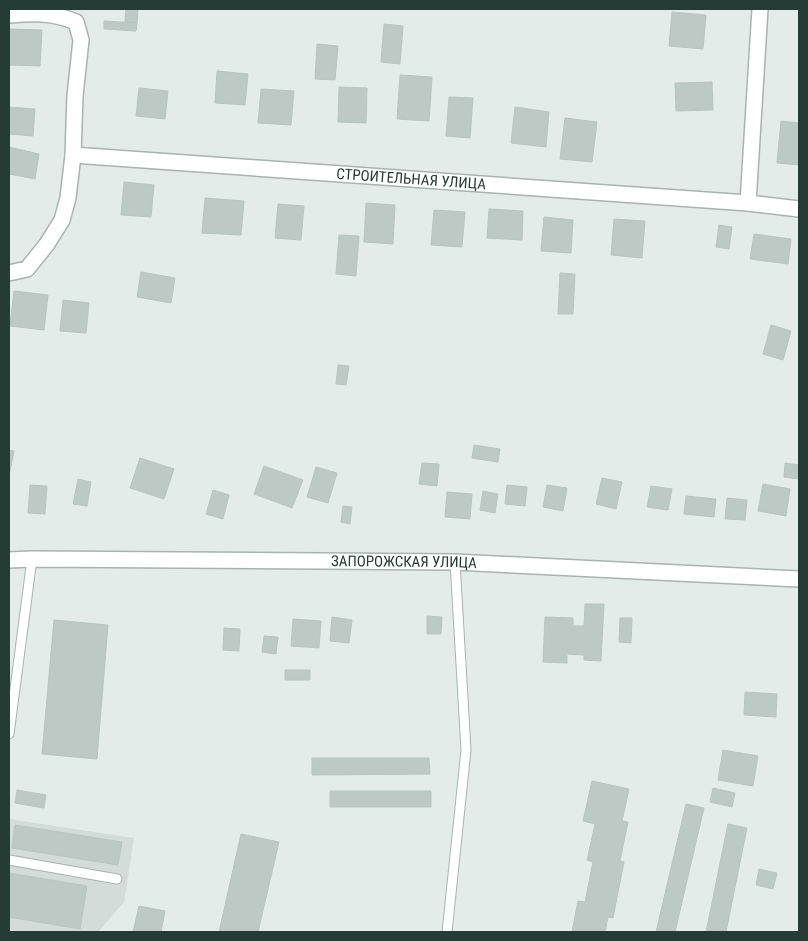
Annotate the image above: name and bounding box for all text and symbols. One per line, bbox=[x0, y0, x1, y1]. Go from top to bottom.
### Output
street label: СТРОИТЕЛЬНАЯ УЛИЦА bbox=[336, 165, 487, 193]
street label: ЗАПОРОЖСКАЯ УЛИЦА bbox=[331, 552, 478, 572]

